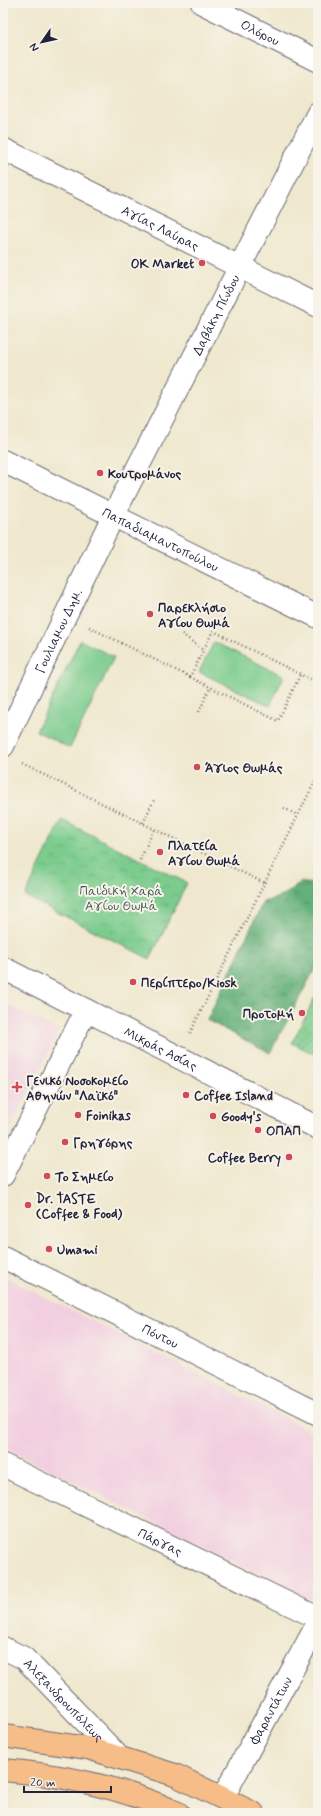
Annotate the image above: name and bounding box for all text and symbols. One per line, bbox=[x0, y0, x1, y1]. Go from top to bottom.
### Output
street label: Ολόρου bbox=[237, 17, 282, 50]
north arrow bbox=[22, 22, 62, 62]
text: N bbox=[27, 40, 42, 54]
street label: Αγίας Λαύρας bbox=[118, 202, 202, 255]
place label: OK Market bbox=[131, 256, 194, 273]
marker: OK Market bbox=[197, 258, 207, 268]
street label: Δαβάκη Πίνδου bbox=[189, 272, 244, 358]
place label: Κουτρομάνος bbox=[108, 466, 182, 483]
marker: Κουτρομάνος bbox=[95, 468, 105, 478]
street label: Παπαδιαμαντοπούλου bbox=[99, 505, 221, 576]
street label: Γουλιαμου Δημ. bbox=[32, 586, 87, 676]
place label: Παρεκλήσιο Αγίου Θωμά bbox=[158, 600, 231, 632]
marker: Παρεκλήσιο Αγίου Θωμά bbox=[145, 609, 155, 619]
place label: Άγιος Θωμάς bbox=[205, 760, 283, 777]
marker: Άγιος Θωμάς bbox=[192, 762, 202, 772]
place label: Πλατεία Αγίου Θωμά bbox=[168, 838, 241, 870]
marker: Πλατεία Αγίου Θωμά bbox=[155, 847, 165, 857]
park label: Παιδική Χαρά Αγίου Θωμά bbox=[80, 883, 163, 915]
place label: Περίπτερο/Kiosk bbox=[141, 975, 238, 992]
marker: Περίπτερο/Kiosk bbox=[128, 977, 138, 987]
place label: Προτομή bbox=[243, 1006, 294, 1023]
marker: Προτομή bbox=[297, 1008, 307, 1018]
street label: Μικράς Ασίας bbox=[120, 1024, 200, 1075]
place label: Γενικό Νοσοκομείο Αθηνών "Λαϊκό" bbox=[26, 1073, 129, 1105]
marker: Γενικό Νοσοκομείο Αθηνών "Λαϊκό" bbox=[11, 1081, 23, 1093]
place label: Coffee Island bbox=[194, 1088, 273, 1105]
marker: Coffee Island bbox=[181, 1090, 191, 1100]
place label: Foinikas bbox=[86, 1108, 131, 1125]
place label: Goody's bbox=[221, 1109, 261, 1126]
marker: Foinikas bbox=[73, 1110, 83, 1120]
marker: Goody's bbox=[208, 1111, 218, 1121]
place label: ΟΠΑΠ bbox=[266, 1123, 301, 1140]
marker: ΟΠΑΠ bbox=[253, 1125, 263, 1135]
place label: Γρηγόρης bbox=[73, 1135, 133, 1152]
marker: Γρηγόρης bbox=[60, 1137, 70, 1147]
place label: Coffee Berry bbox=[208, 1150, 281, 1167]
marker: Coffee Berry bbox=[284, 1152, 294, 1162]
place label: Το Σημείο bbox=[54, 1169, 114, 1186]
marker: Το Σημείο bbox=[42, 1171, 52, 1181]
place label: Dr. TASTE (Coffee & Food) bbox=[36, 1191, 123, 1223]
marker: Dr. TASTE (Coffee & Food) bbox=[23, 1200, 33, 1210]
place label: Umami bbox=[57, 1242, 98, 1259]
marker: Umami bbox=[44, 1244, 54, 1254]
street label: Πόντου bbox=[139, 1321, 181, 1353]
street label: Πάργας bbox=[135, 1525, 185, 1561]
street label: Αλεξανδρουπόλεως bbox=[19, 1656, 107, 1746]
street label: Φαραντάτων bbox=[246, 1674, 297, 1748]
scale bar bbox=[24, 1768, 111, 1794]
text: 20 m bbox=[30, 1775, 56, 1791]

